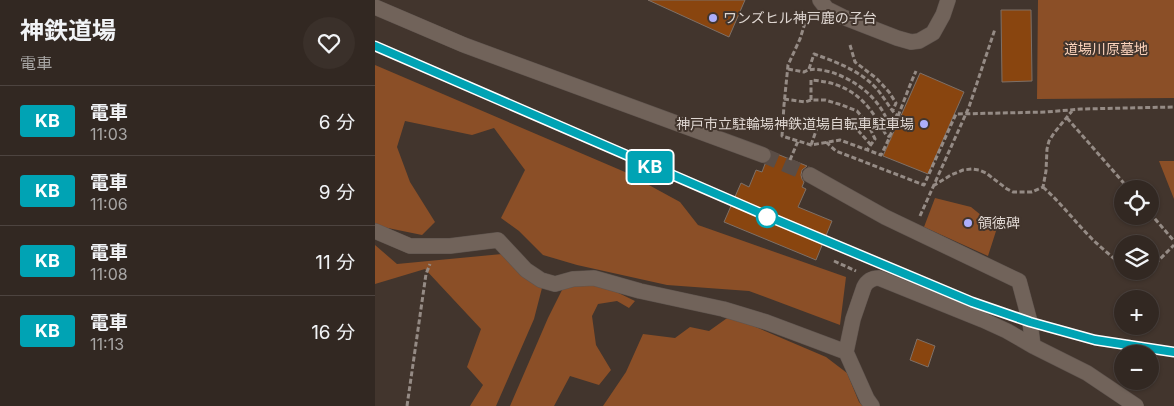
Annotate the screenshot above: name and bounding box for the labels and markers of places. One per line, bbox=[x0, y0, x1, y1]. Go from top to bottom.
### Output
place label: ワンズヒル神戸鹿の子台 bbox=[723, 9, 877, 26]
marker: ワンズヒル神戸鹿の子台 bbox=[707, 12, 719, 24]
place label: 神戸市立駐輪場神鉄道場自転車駐車場 bbox=[676, 115, 914, 132]
marker: 神戸市立駐輪場神鉄道場自転車駐車場 bbox=[918, 118, 930, 130]
unlabelled marker bbox=[756, 206, 778, 228]
place label: 領徳碑 bbox=[978, 214, 1020, 231]
marker: 領徳碑 bbox=[962, 217, 974, 229]

